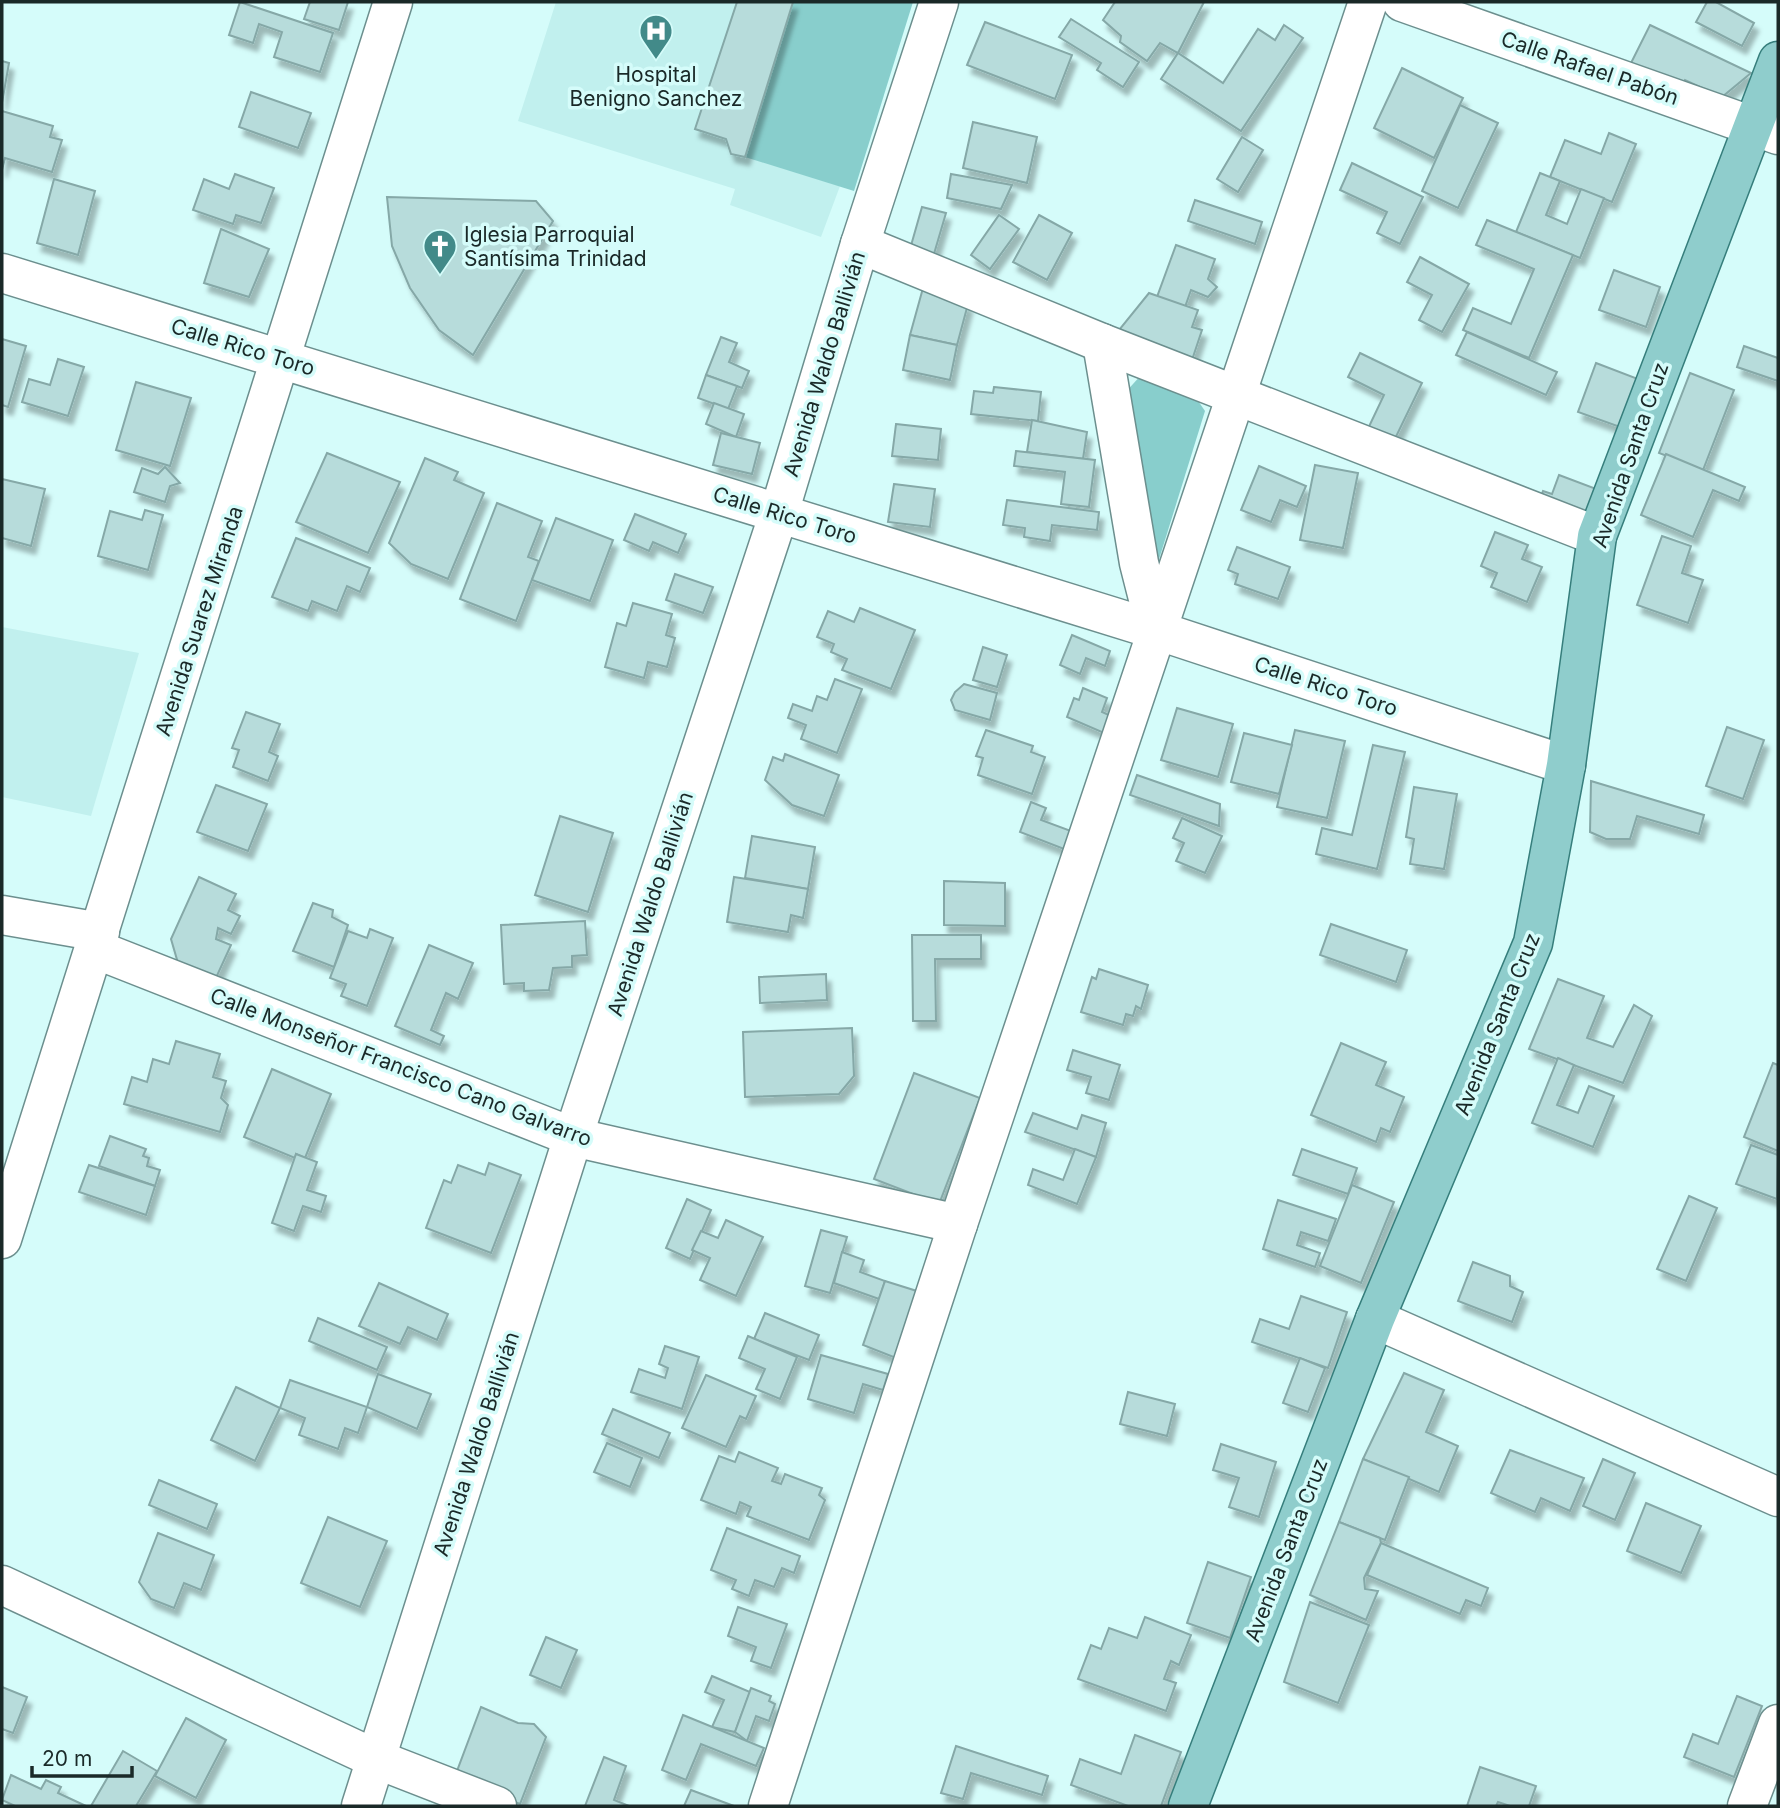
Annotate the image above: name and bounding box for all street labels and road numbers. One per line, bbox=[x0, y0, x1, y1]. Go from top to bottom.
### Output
street label: Calle Rafael Pabón bbox=[1498, 26, 1682, 110]
street label: Avenida Waldo Ballivián bbox=[778, 248, 870, 480]
street label: Calle Rico Toro bbox=[168, 313, 318, 381]
street label: Avenida Santa Cruz bbox=[1587, 359, 1673, 551]
street label: Calle Rico Toro bbox=[710, 481, 860, 549]
street label: Avenida Suarez Miranda bbox=[150, 503, 248, 739]
street label: Calle Rico Toro bbox=[1251, 651, 1401, 721]
street label: Avenida Waldo Ballivián bbox=[602, 789, 698, 1019]
street label: Avenida Santa Cruz bbox=[1449, 929, 1545, 1119]
street label: Calle Monseñor Francisco Cano Galvarro bbox=[207, 982, 595, 1152]
street label: Avenida Waldo Ballivián bbox=[428, 1329, 524, 1559]
street label: Avenida Santa Cruz bbox=[1240, 1455, 1332, 1645]

